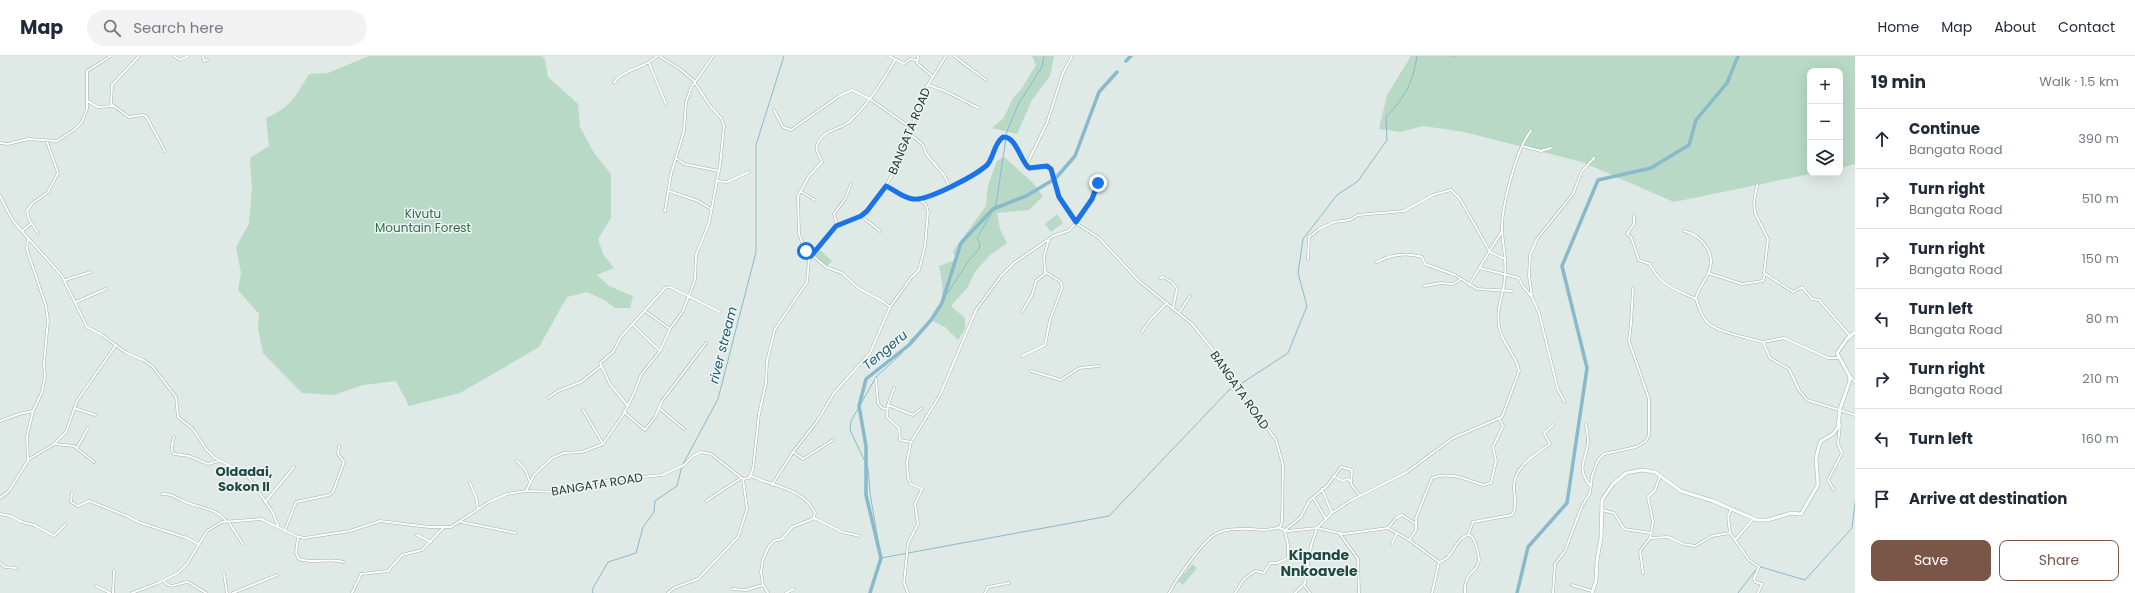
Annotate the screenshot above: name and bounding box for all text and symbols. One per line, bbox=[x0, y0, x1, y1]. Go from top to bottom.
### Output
search box bbox=[87, 10, 367, 46]
text: Map bbox=[20, 14, 63, 41]
icon: search bbox=[101, 17, 123, 39]
text: Search here bbox=[133, 17, 224, 38]
text: Home bbox=[1877, 17, 1919, 37]
text: Map bbox=[1941, 17, 1972, 37]
text: About bbox=[1994, 17, 2036, 37]
text: Contact bbox=[2058, 17, 2115, 37]
map controls bbox=[1807, 68, 1843, 176]
button: + bbox=[1807, 68, 1843, 104]
text: 19 min bbox=[1871, 70, 1926, 94]
text: Walk · 1.5 km bbox=[2039, 72, 2119, 91]
street label: BANGATA ROAD bbox=[884, 85, 934, 177]
button: − bbox=[1807, 104, 1843, 140]
text: Continue bbox=[1909, 118, 1980, 139]
icon: ahead bbox=[1871, 128, 1893, 150]
text: 390 m bbox=[2078, 129, 2119, 148]
button: layers bbox=[1807, 140, 1843, 176]
text: Bangata Road bbox=[1909, 140, 2002, 159]
route end bbox=[1089, 174, 1107, 192]
text: Turn right bbox=[1909, 178, 1985, 199]
icon: right bbox=[1871, 188, 1893, 210]
text: 510 m bbox=[2082, 189, 2119, 208]
text: Bangata Road bbox=[1909, 200, 2002, 219]
park label: Kivutu Mountain Forest bbox=[375, 205, 471, 236]
text: Turn right bbox=[1909, 238, 1985, 259]
route start bbox=[797, 242, 815, 260]
icon: right bbox=[1871, 248, 1893, 270]
text: 150 m bbox=[2082, 249, 2119, 268]
text: Bangata Road bbox=[1909, 260, 2002, 279]
text: Turn left bbox=[1909, 298, 1973, 319]
water label: river stream bbox=[704, 305, 742, 385]
icon: left bbox=[1871, 308, 1893, 330]
text: 80 m bbox=[2086, 309, 2119, 328]
text: Bangata Road bbox=[1909, 320, 2002, 339]
water label: Tengeru bbox=[858, 326, 912, 374]
street label: BANGATA ROAD bbox=[1207, 347, 1273, 433]
text: Turn right bbox=[1909, 358, 1985, 379]
icon: right bbox=[1871, 368, 1893, 390]
text: 210 m bbox=[2082, 369, 2119, 388]
text: Bangata Road bbox=[1909, 380, 2002, 399]
icon: left bbox=[1871, 428, 1893, 450]
text: Turn left bbox=[1909, 428, 1973, 449]
text: 160 m bbox=[2082, 429, 2119, 448]
district label: Oldadai, Sokon II bbox=[216, 462, 273, 496]
street label: BANGATA ROAD bbox=[550, 468, 644, 500]
icon: arrive bbox=[1871, 488, 1893, 510]
text: Arrive at destination bbox=[1909, 488, 2067, 509]
button: Save bbox=[1871, 540, 1991, 581]
button: Share bbox=[1999, 540, 2119, 581]
district label: Kipande Nnkoavele bbox=[1280, 545, 1358, 581]

